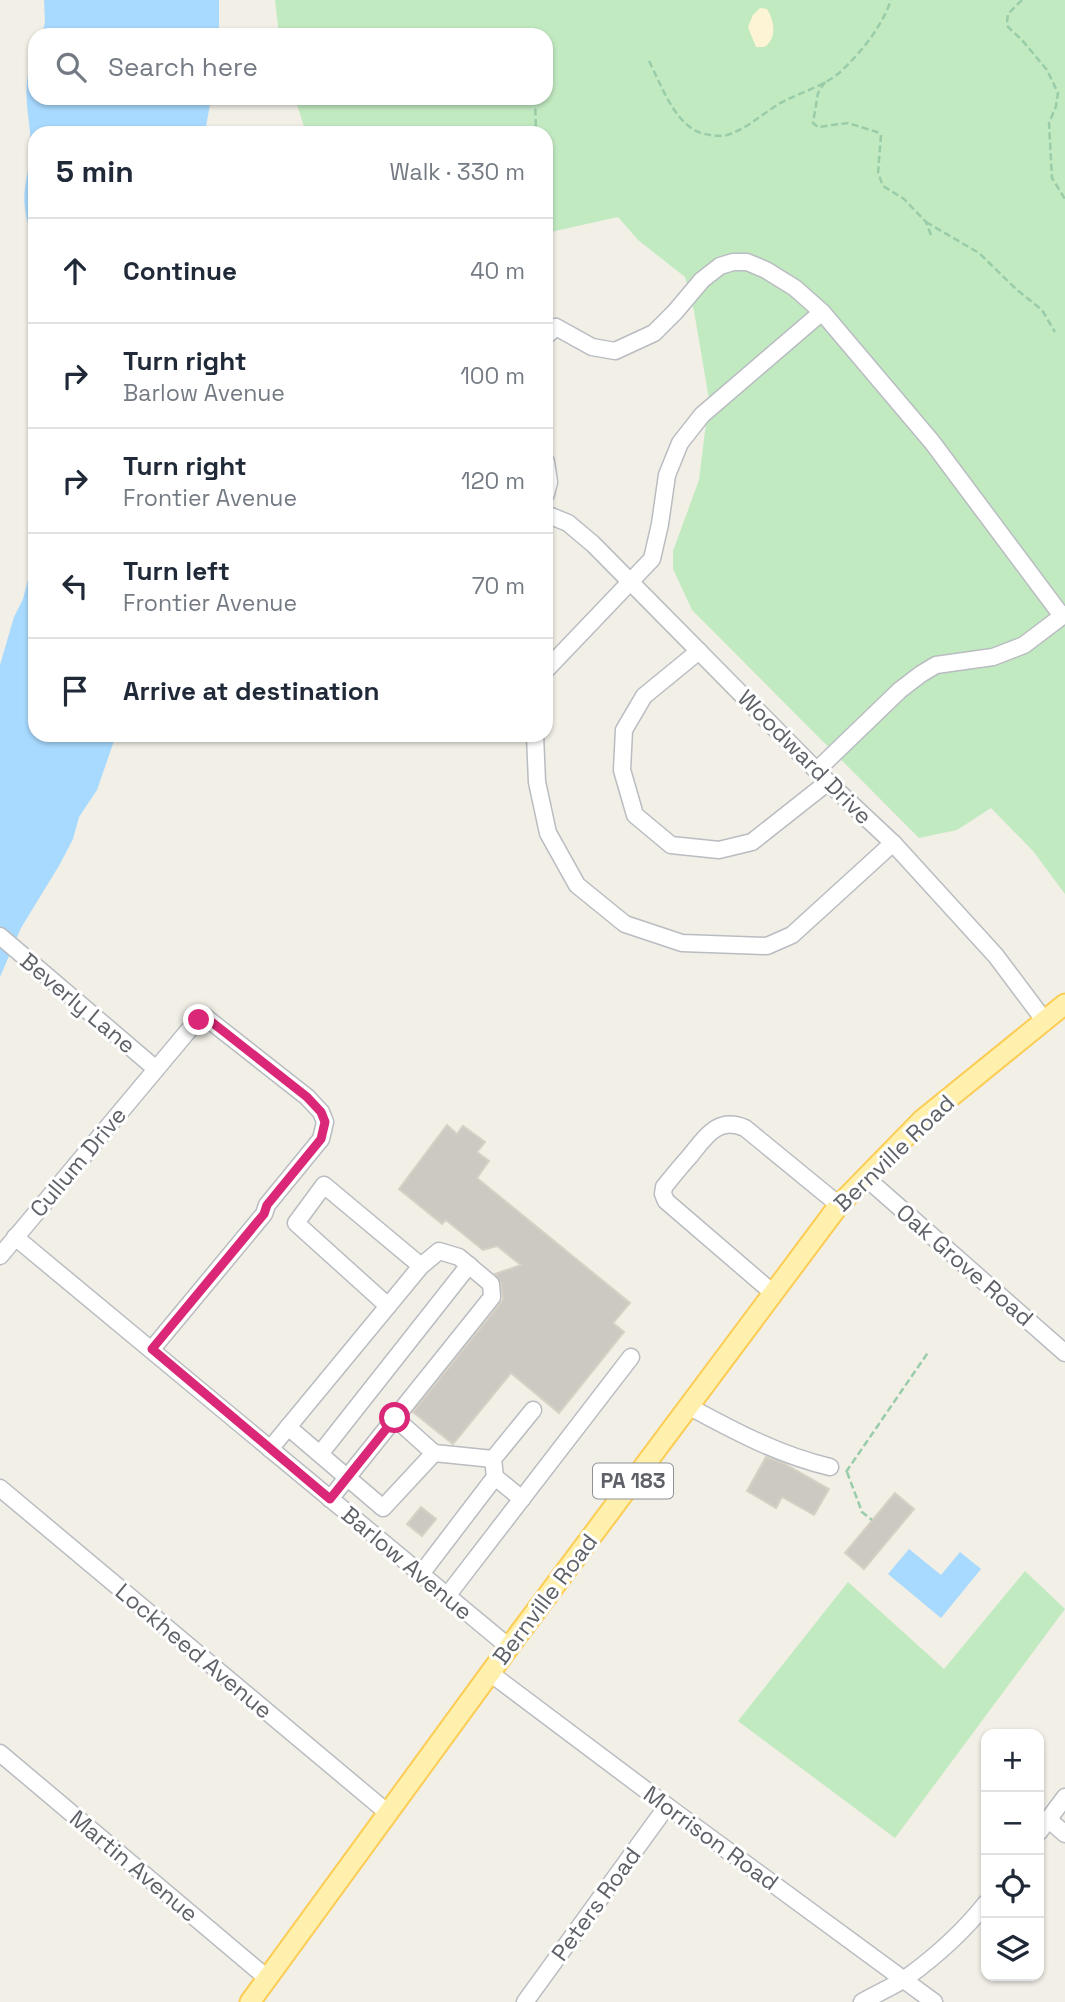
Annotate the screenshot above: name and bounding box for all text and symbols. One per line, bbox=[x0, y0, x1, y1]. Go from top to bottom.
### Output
search box bbox=[28, 28, 553, 105]
icon: search bbox=[52, 48, 90, 86]
text: Search here bbox=[108, 50, 258, 84]
text: 5 min bbox=[56, 152, 134, 191]
text: Walk · 330 m bbox=[390, 157, 525, 187]
icon: ahead bbox=[56, 252, 94, 290]
text: Continue bbox=[123, 254, 237, 288]
text: 40 m bbox=[470, 256, 525, 286]
text: Turn right bbox=[123, 344, 247, 378]
icon: right bbox=[56, 357, 94, 395]
text: 100 m bbox=[460, 361, 525, 391]
text: Barlow Avenue bbox=[123, 378, 285, 408]
text: Turn right bbox=[123, 449, 247, 483]
icon: right bbox=[56, 462, 94, 500]
text: 120 m bbox=[461, 466, 525, 496]
text: Frontier Avenue bbox=[123, 483, 297, 513]
text: Turn left bbox=[123, 554, 230, 588]
icon: left bbox=[56, 567, 94, 605]
text: 70 m bbox=[472, 571, 525, 601]
text: Frontier Avenue bbox=[123, 588, 297, 618]
icon: arrive bbox=[56, 672, 94, 710]
text: Arrive at destination bbox=[123, 674, 380, 708]
street label: Woodward Drive bbox=[731, 683, 879, 831]
street label: Beverly Lane bbox=[14, 946, 142, 1060]
route end bbox=[183, 1004, 214, 1035]
street label: Bernville Road bbox=[827, 1088, 961, 1218]
street label: Cullum Drive bbox=[23, 1101, 133, 1223]
street label: Oak Grove Road bbox=[890, 1197, 1040, 1333]
route start bbox=[379, 1402, 410, 1433]
road number: PA 183 bbox=[593, 1464, 673, 1498]
street label: Barlow Avenue bbox=[335, 1499, 479, 1627]
street label: Bernville Road bbox=[486, 1527, 604, 1671]
street label: Lockheed Avenue bbox=[109, 1577, 279, 1725]
map controls bbox=[981, 1729, 1044, 1981]
button: + bbox=[981, 1729, 1044, 1792]
street label: Morrison Road bbox=[638, 1779, 784, 1897]
button: − bbox=[981, 1792, 1044, 1855]
street label: Martin Avenue bbox=[63, 1803, 205, 1929]
street label: Peters Road bbox=[545, 1841, 647, 1967]
button: locate bbox=[981, 1855, 1044, 1918]
button: layers bbox=[981, 1918, 1044, 1981]

